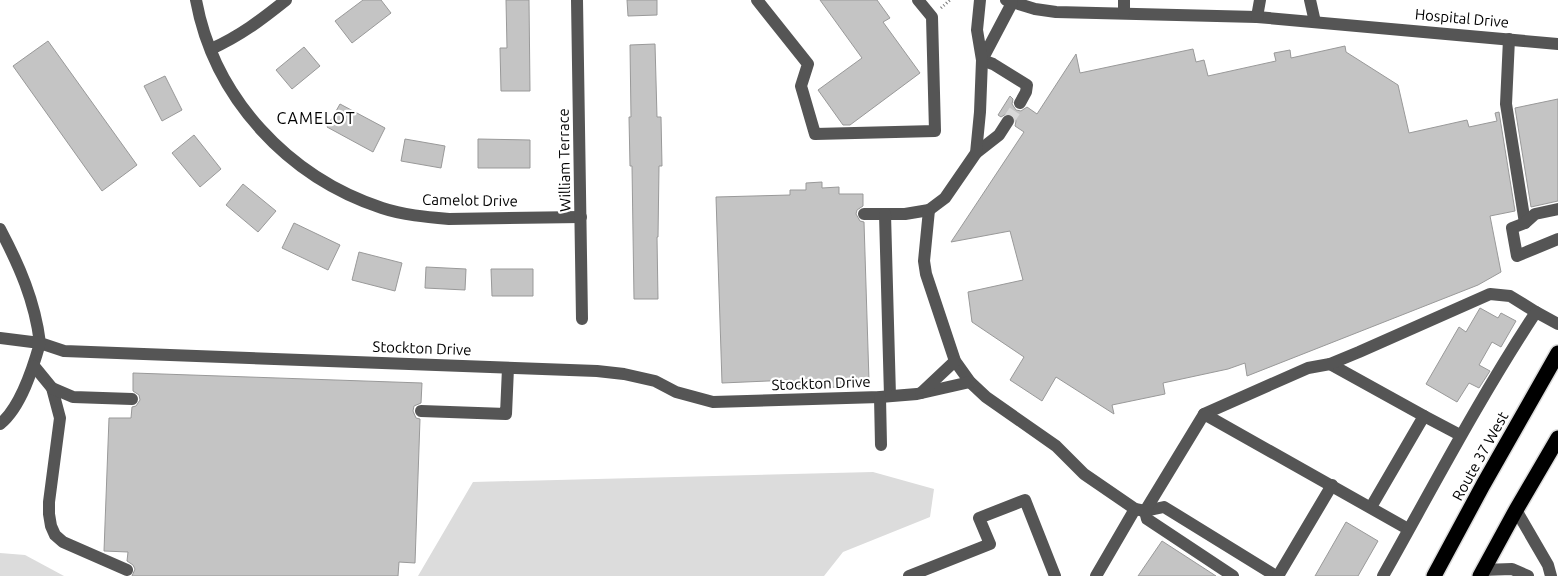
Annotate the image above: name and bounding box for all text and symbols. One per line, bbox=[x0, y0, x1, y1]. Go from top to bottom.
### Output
street label: Hospital Drive bbox=[1414, 5, 1510, 31]
street label: William Terrace bbox=[555, 108, 573, 212]
district label: CAMELOT bbox=[276, 109, 356, 127]
street label: Camelot Drive bbox=[422, 191, 518, 209]
street label: Stockton Drive bbox=[372, 338, 472, 358]
street label: Stockton Drive bbox=[771, 373, 871, 393]
street label: Route 37 West bbox=[1449, 409, 1511, 503]

